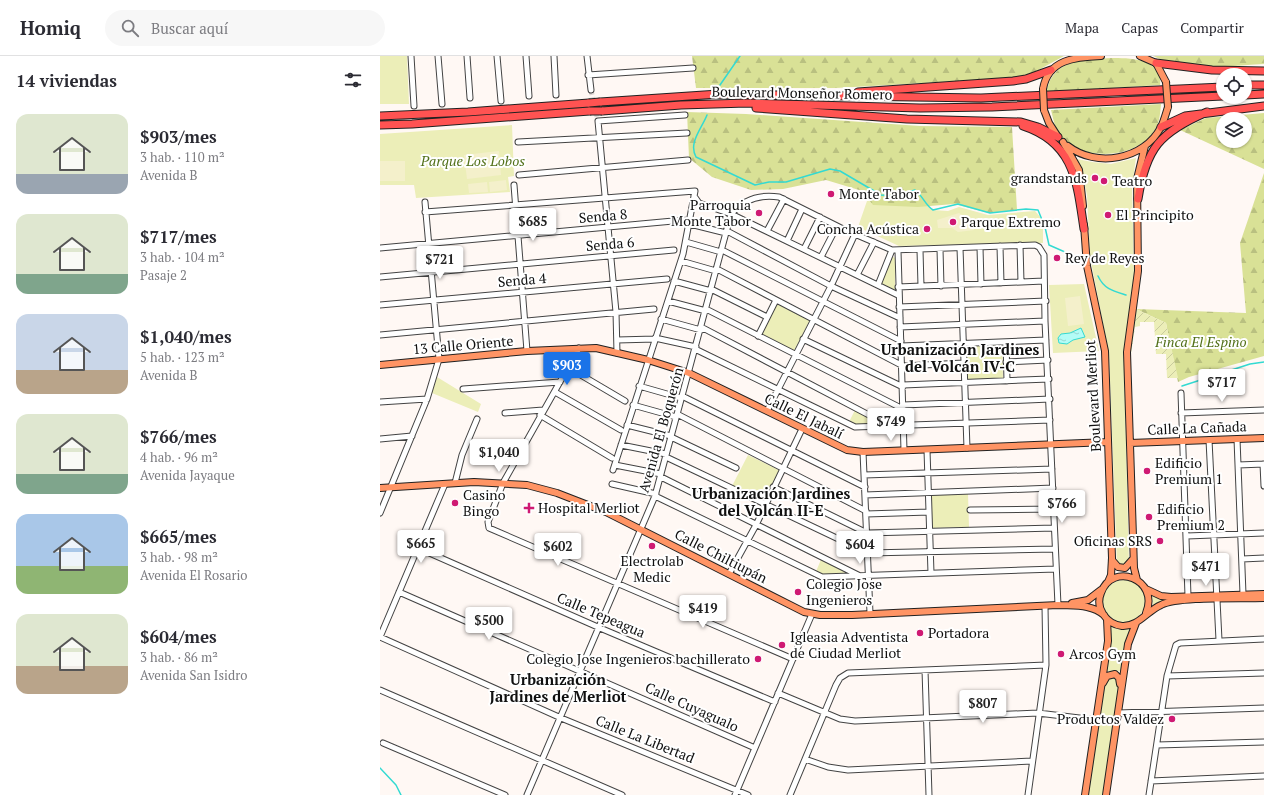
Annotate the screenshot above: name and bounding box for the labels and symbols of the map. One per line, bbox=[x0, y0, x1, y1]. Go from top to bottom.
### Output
street label: Boulevard Monseñor Romero bbox=[711, 81, 893, 104]
park label: Parque Los Lobos bbox=[420, 151, 525, 170]
place label: grandstands bbox=[1011, 168, 1087, 187]
place label: Teatro bbox=[1112, 171, 1152, 190]
marker: grandstands bbox=[1090, 173, 1100, 183]
marker: Teatro bbox=[1099, 176, 1109, 186]
place label: Monte Tabor bbox=[839, 184, 920, 203]
marker: Monte Tabor bbox=[826, 189, 836, 199]
place label: Parroquia Monte Tabor bbox=[671, 195, 752, 230]
street label: Senda 8 bbox=[578, 204, 628, 227]
place label: El Principito bbox=[1116, 205, 1194, 224]
pin: $685 bbox=[509, 208, 557, 242]
marker: Parroquia Monte Tabor bbox=[754, 208, 764, 218]
marker: El Principito bbox=[1103, 210, 1113, 220]
place label: Parque Extremo bbox=[961, 212, 1061, 231]
marker: Parque Extremo bbox=[948, 217, 958, 227]
place label: Concha Acústica bbox=[817, 219, 919, 238]
marker: Concha Acústica bbox=[922, 224, 932, 234]
street label: Senda 6 bbox=[585, 232, 636, 255]
pin: $721 bbox=[416, 246, 464, 280]
place label: Rey de Reyes bbox=[1065, 248, 1145, 267]
marker: Rey de Reyes bbox=[1052, 253, 1062, 263]
street label: Senda 4 bbox=[497, 268, 548, 291]
street label: 13 Calle Oriente bbox=[412, 331, 514, 358]
park label: Finca El Espino bbox=[1154, 332, 1247, 351]
district label: Urbanización Jardines del Volcán IV-C bbox=[881, 339, 1040, 376]
street label: Boulevard Merliot bbox=[1080, 339, 1105, 452]
pin: $903 bbox=[543, 352, 591, 386]
street label: Avenida El Boquerón bbox=[634, 364, 688, 495]
pin: $717 bbox=[1198, 369, 1246, 403]
street label: Calle El Jabalí bbox=[762, 388, 848, 443]
pin: $749 bbox=[867, 408, 915, 442]
street label: Calle La Cañada bbox=[1147, 416, 1247, 439]
pin: $1,040 bbox=[466, 439, 532, 473]
place label: Edificio Premium 1 bbox=[1155, 453, 1223, 488]
marker: Edificio Premium 1 bbox=[1142, 466, 1152, 476]
district label: Urbanización Jardines del Volcán II-E bbox=[692, 483, 851, 520]
place label: Casino Bingo bbox=[463, 485, 506, 520]
pin: $766 bbox=[1038, 490, 1086, 524]
marker: Casino Bingo bbox=[450, 498, 460, 508]
place label: Hospital Merliot bbox=[538, 498, 641, 517]
place label: Edificio Premium 2 bbox=[1157, 499, 1225, 534]
marker: Hospital Merliot bbox=[523, 502, 535, 514]
marker: Edificio Premium 2 bbox=[1144, 512, 1154, 522]
street label: Calle Chiltiupán bbox=[672, 524, 771, 587]
pin: $665 bbox=[397, 530, 445, 564]
pin: $604 bbox=[836, 531, 884, 565]
place label: Oficinas SRS bbox=[1074, 531, 1152, 550]
pin: $602 bbox=[534, 533, 582, 567]
marker: Oficinas SRS bbox=[1155, 536, 1165, 546]
marker: Electrolab Medic bbox=[647, 541, 657, 551]
place label: Electrolab Medic bbox=[620, 551, 684, 586]
pin: $471 bbox=[1182, 553, 1230, 587]
place label: Colegio Jose Ingenieros bbox=[806, 574, 882, 609]
street label: Calle Tepeagua bbox=[554, 587, 648, 642]
marker: Colegio Jose Ingenieros bbox=[793, 587, 803, 597]
pin: $419 bbox=[679, 595, 727, 629]
pin: $500 bbox=[465, 607, 513, 641]
place label: Portadora bbox=[928, 623, 989, 642]
place label: Igleasia Adventista de Ciudad Merliot bbox=[790, 627, 908, 662]
marker: Portadora bbox=[915, 628, 925, 638]
marker: Igleasia Adventista de Ciudad Merliot bbox=[777, 640, 787, 650]
place label: Arcos Gym bbox=[1069, 644, 1136, 663]
place label: Colegio Jose Ingenieros bachillerato bbox=[526, 649, 750, 668]
marker: Arcos Gym bbox=[1056, 649, 1066, 659]
marker: Colegio Jose Ingenieros bachillerato bbox=[753, 654, 763, 664]
district label: Urbanización Jardines de Merliot bbox=[489, 669, 627, 706]
street label: Calle Cuyagualo bbox=[642, 677, 742, 736]
pin: $807 bbox=[959, 690, 1007, 724]
place label: Productos Valdez bbox=[1057, 709, 1164, 728]
street label: Calle La Libertad bbox=[593, 710, 698, 767]
marker: Productos Valdez bbox=[1167, 714, 1177, 724]

